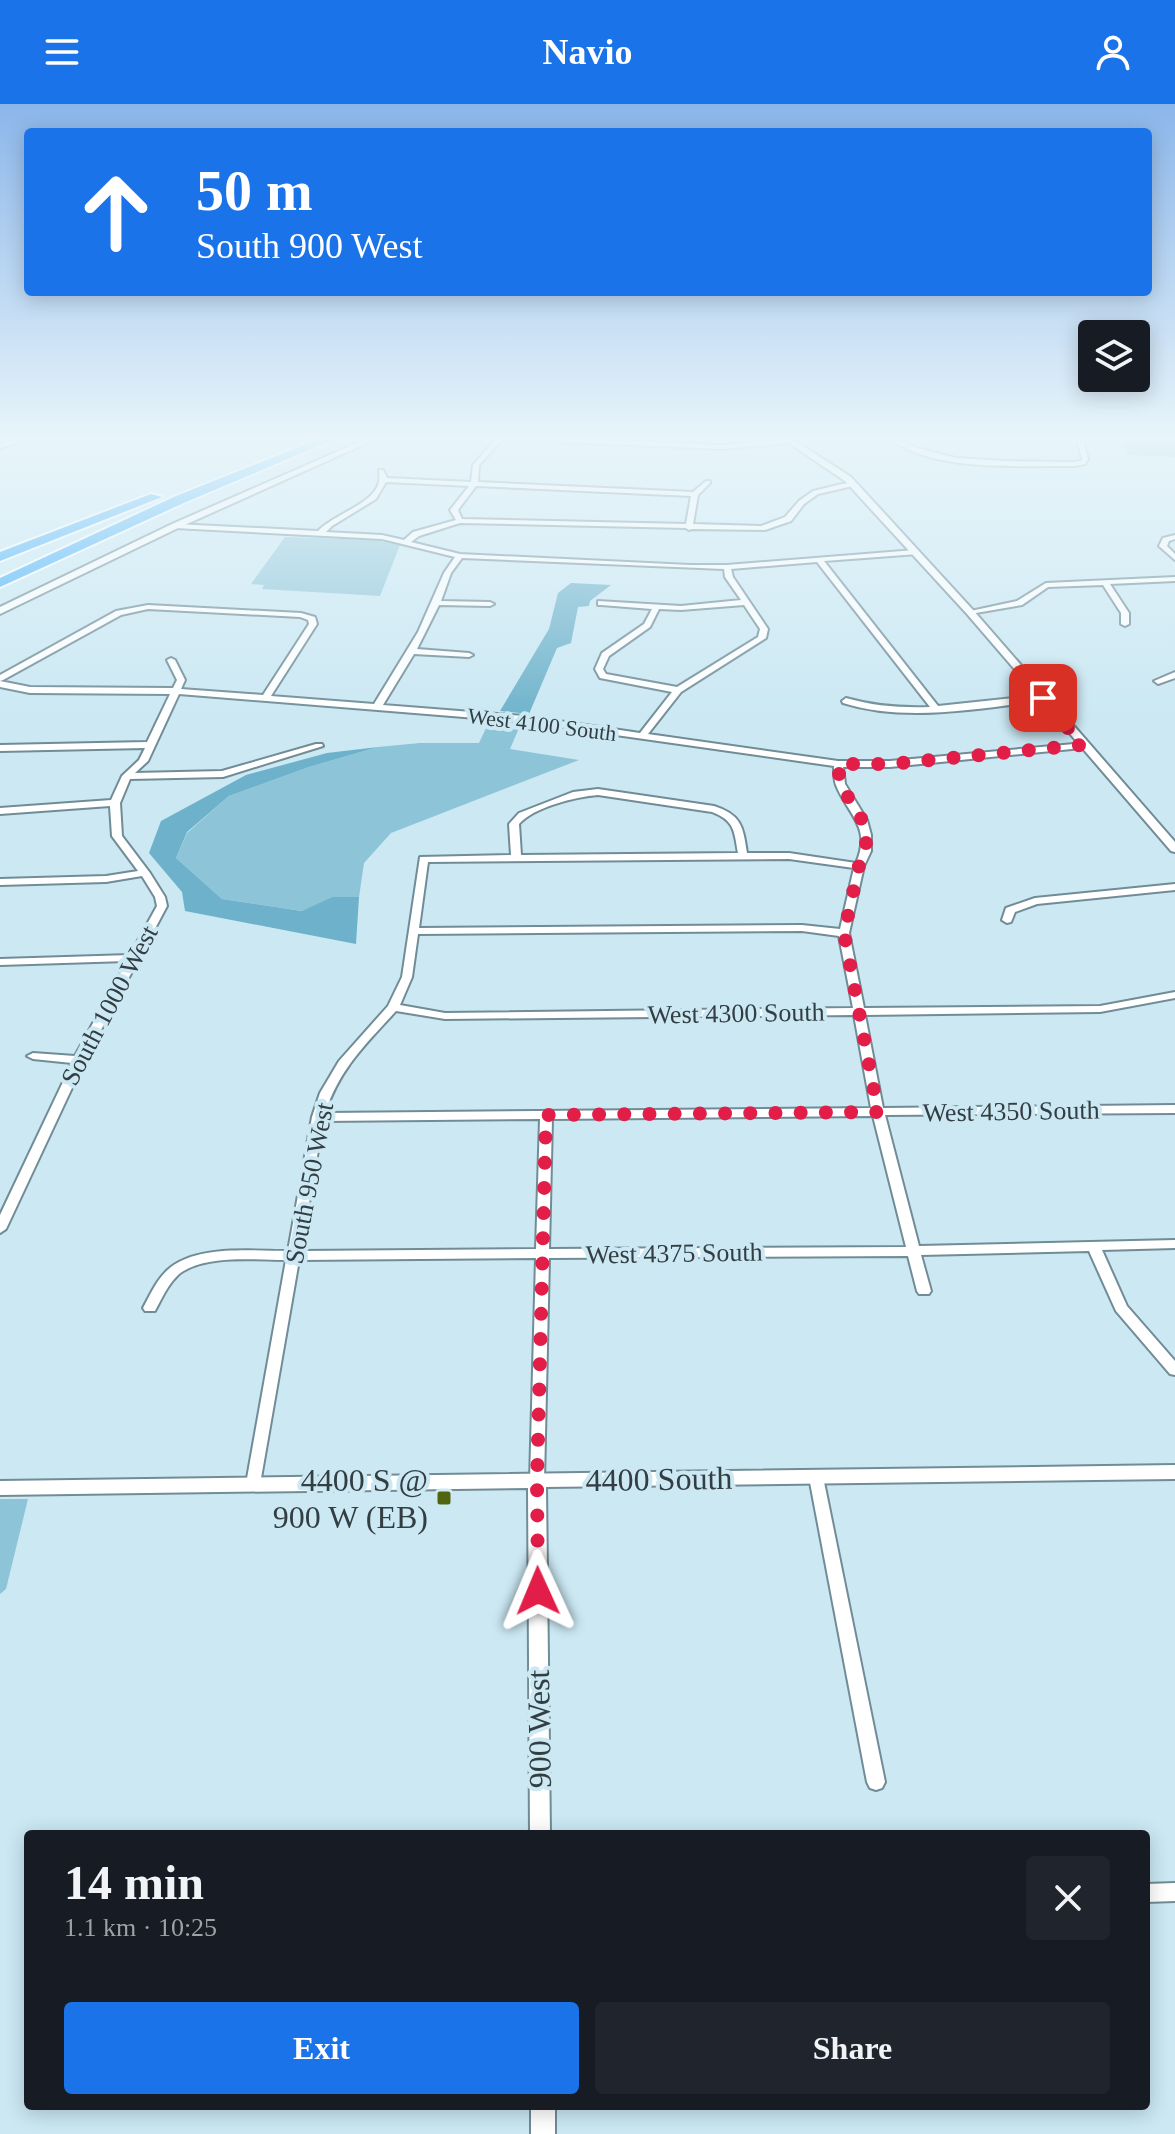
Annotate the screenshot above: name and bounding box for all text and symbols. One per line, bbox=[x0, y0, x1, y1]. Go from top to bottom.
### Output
icon: menu bbox=[40, 30, 84, 74]
icon: person bbox=[1091, 30, 1135, 74]
text: Navio bbox=[543, 32, 633, 72]
icon: ahead bbox=[64, 160, 168, 264]
text: 50 m bbox=[196, 160, 313, 222]
text: South 900 West bbox=[196, 226, 422, 266]
map controls bbox=[1078, 320, 1150, 392]
button: layers bbox=[1078, 320, 1150, 392]
pin bbox=[1009, 664, 1077, 732]
icon: arrive bbox=[1021, 676, 1065, 720]
street label: West 4100 South bbox=[466, 703, 618, 746]
street label: South 1000 West bbox=[55, 920, 164, 1090]
street label: West 4300 South bbox=[647, 997, 825, 1030]
street label: West 4350 South bbox=[922, 1095, 1100, 1128]
street label: South 950 West bbox=[280, 1099, 339, 1266]
street label: West 4375 South bbox=[585, 1237, 763, 1270]
street label: 4400 South bbox=[585, 1460, 733, 1498]
place label: 4400 S @ 900 W (EB) bbox=[273, 1462, 428, 1535]
marker: 4400 S @ 900 W (EB) bbox=[435, 1489, 453, 1507]
position arrow bbox=[496, 1549, 580, 1633]
street label: 900 West bbox=[520, 1669, 558, 1789]
text: 14 min bbox=[64, 1856, 204, 1909]
button: close bbox=[1026, 1856, 1110, 1940]
text: 1.1 km · 10:25 bbox=[64, 1913, 217, 1942]
button: Exit bbox=[64, 2002, 579, 2094]
button: Share bbox=[595, 2002, 1110, 2094]

